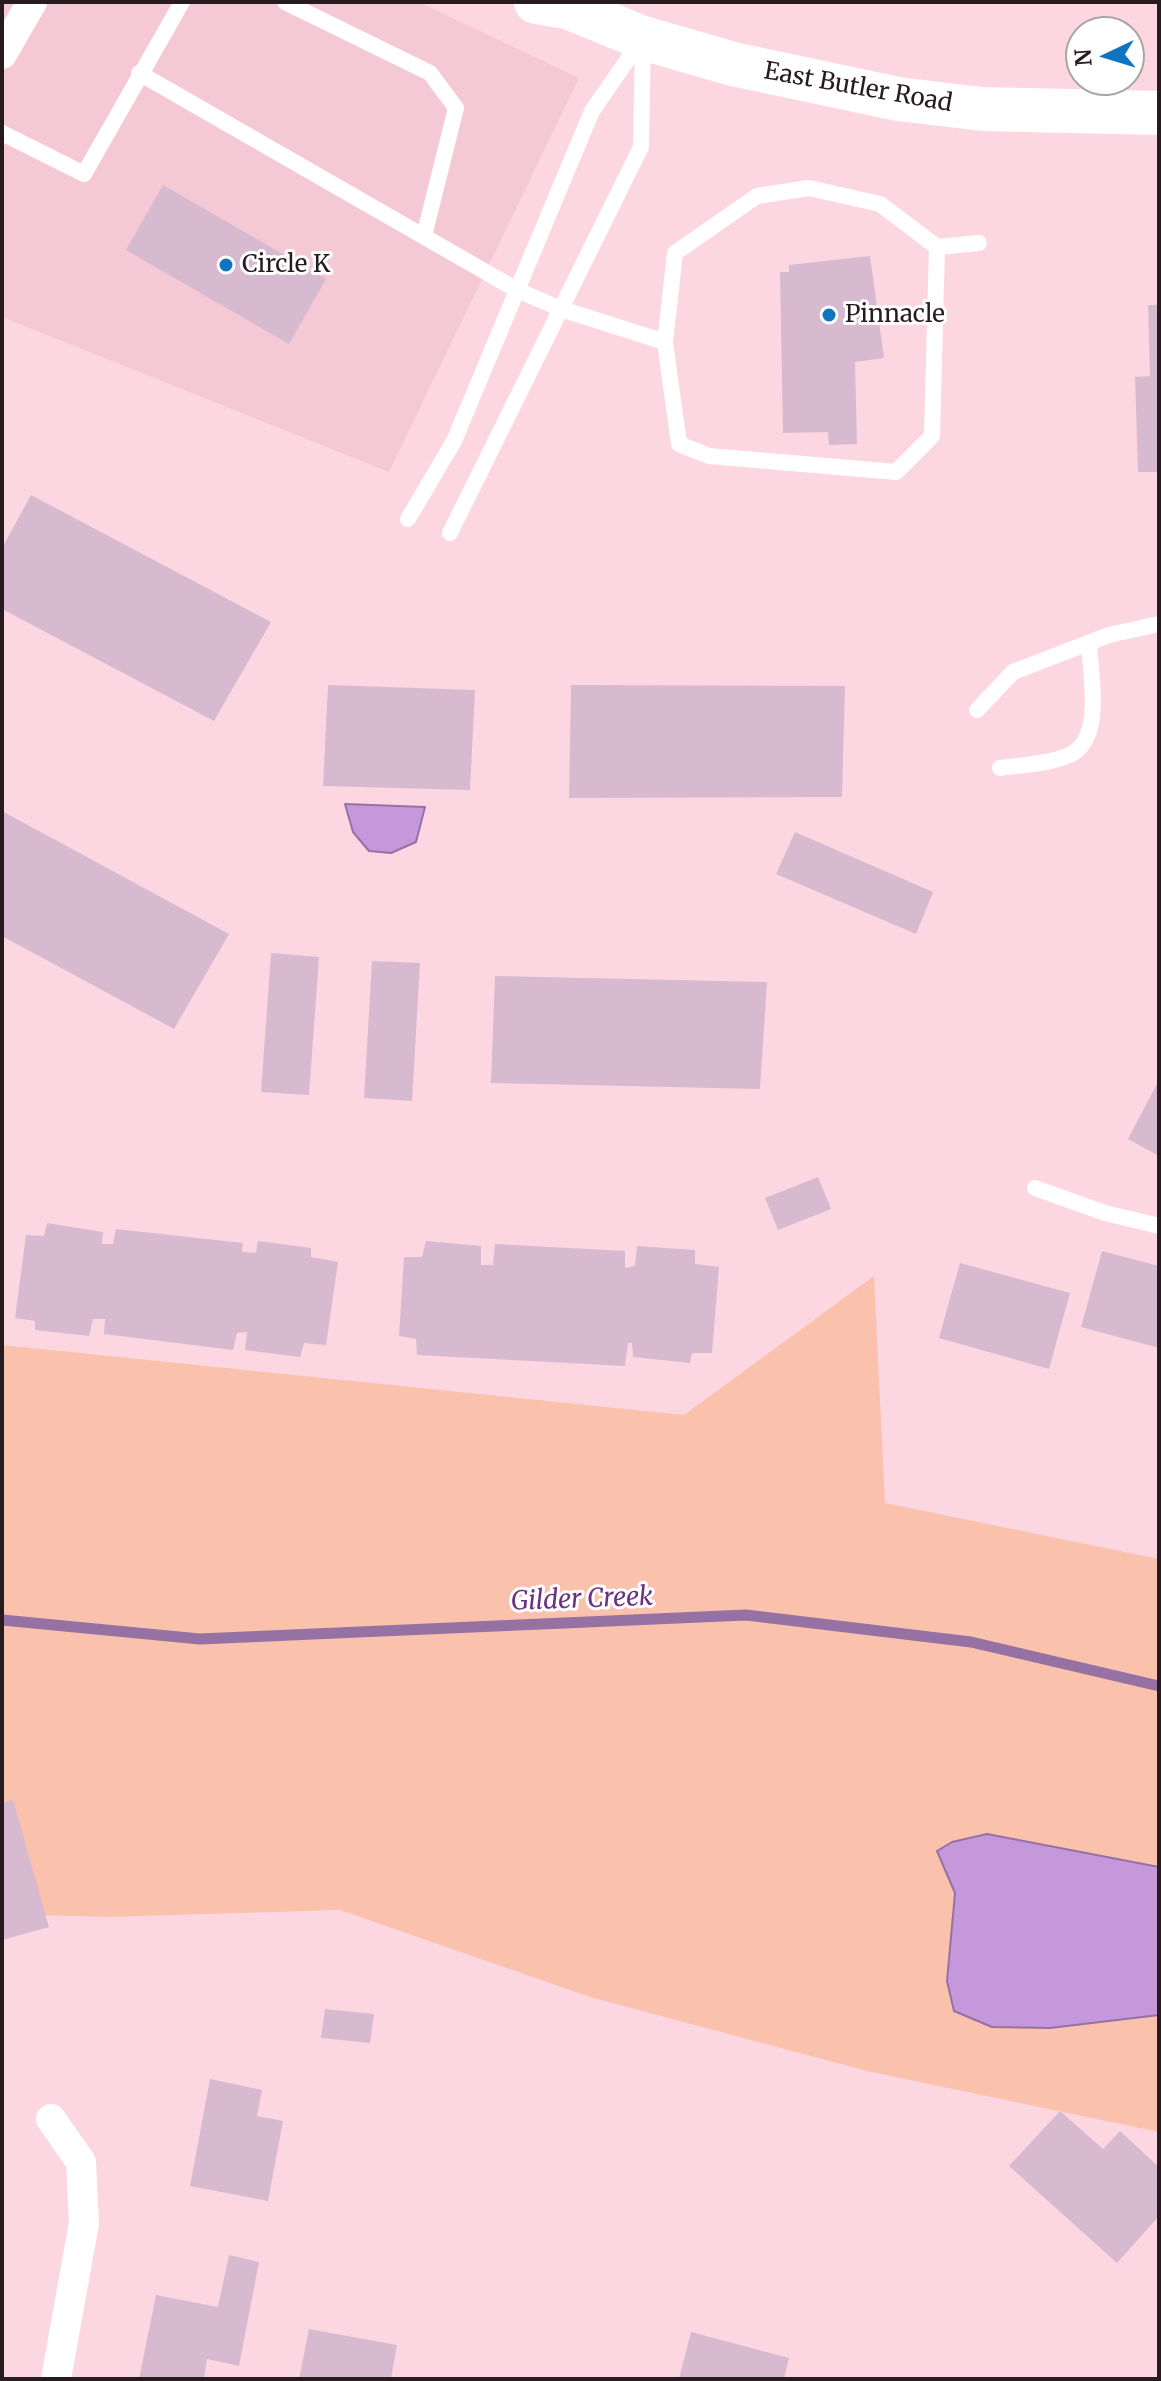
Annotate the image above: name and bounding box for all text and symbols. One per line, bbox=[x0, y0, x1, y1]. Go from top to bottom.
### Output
north arrow bbox=[1065, 16, 1145, 96]
text: N bbox=[1068, 48, 1098, 67]
street label: East Butler Road bbox=[762, 57, 954, 119]
place label: Circle K bbox=[242, 251, 330, 279]
marker: Circle K bbox=[217, 256, 235, 274]
place label: Pinnacle bbox=[845, 301, 945, 329]
marker: Pinnacle bbox=[820, 306, 838, 324]
water label: Gilder Creek bbox=[510, 1582, 654, 1618]

